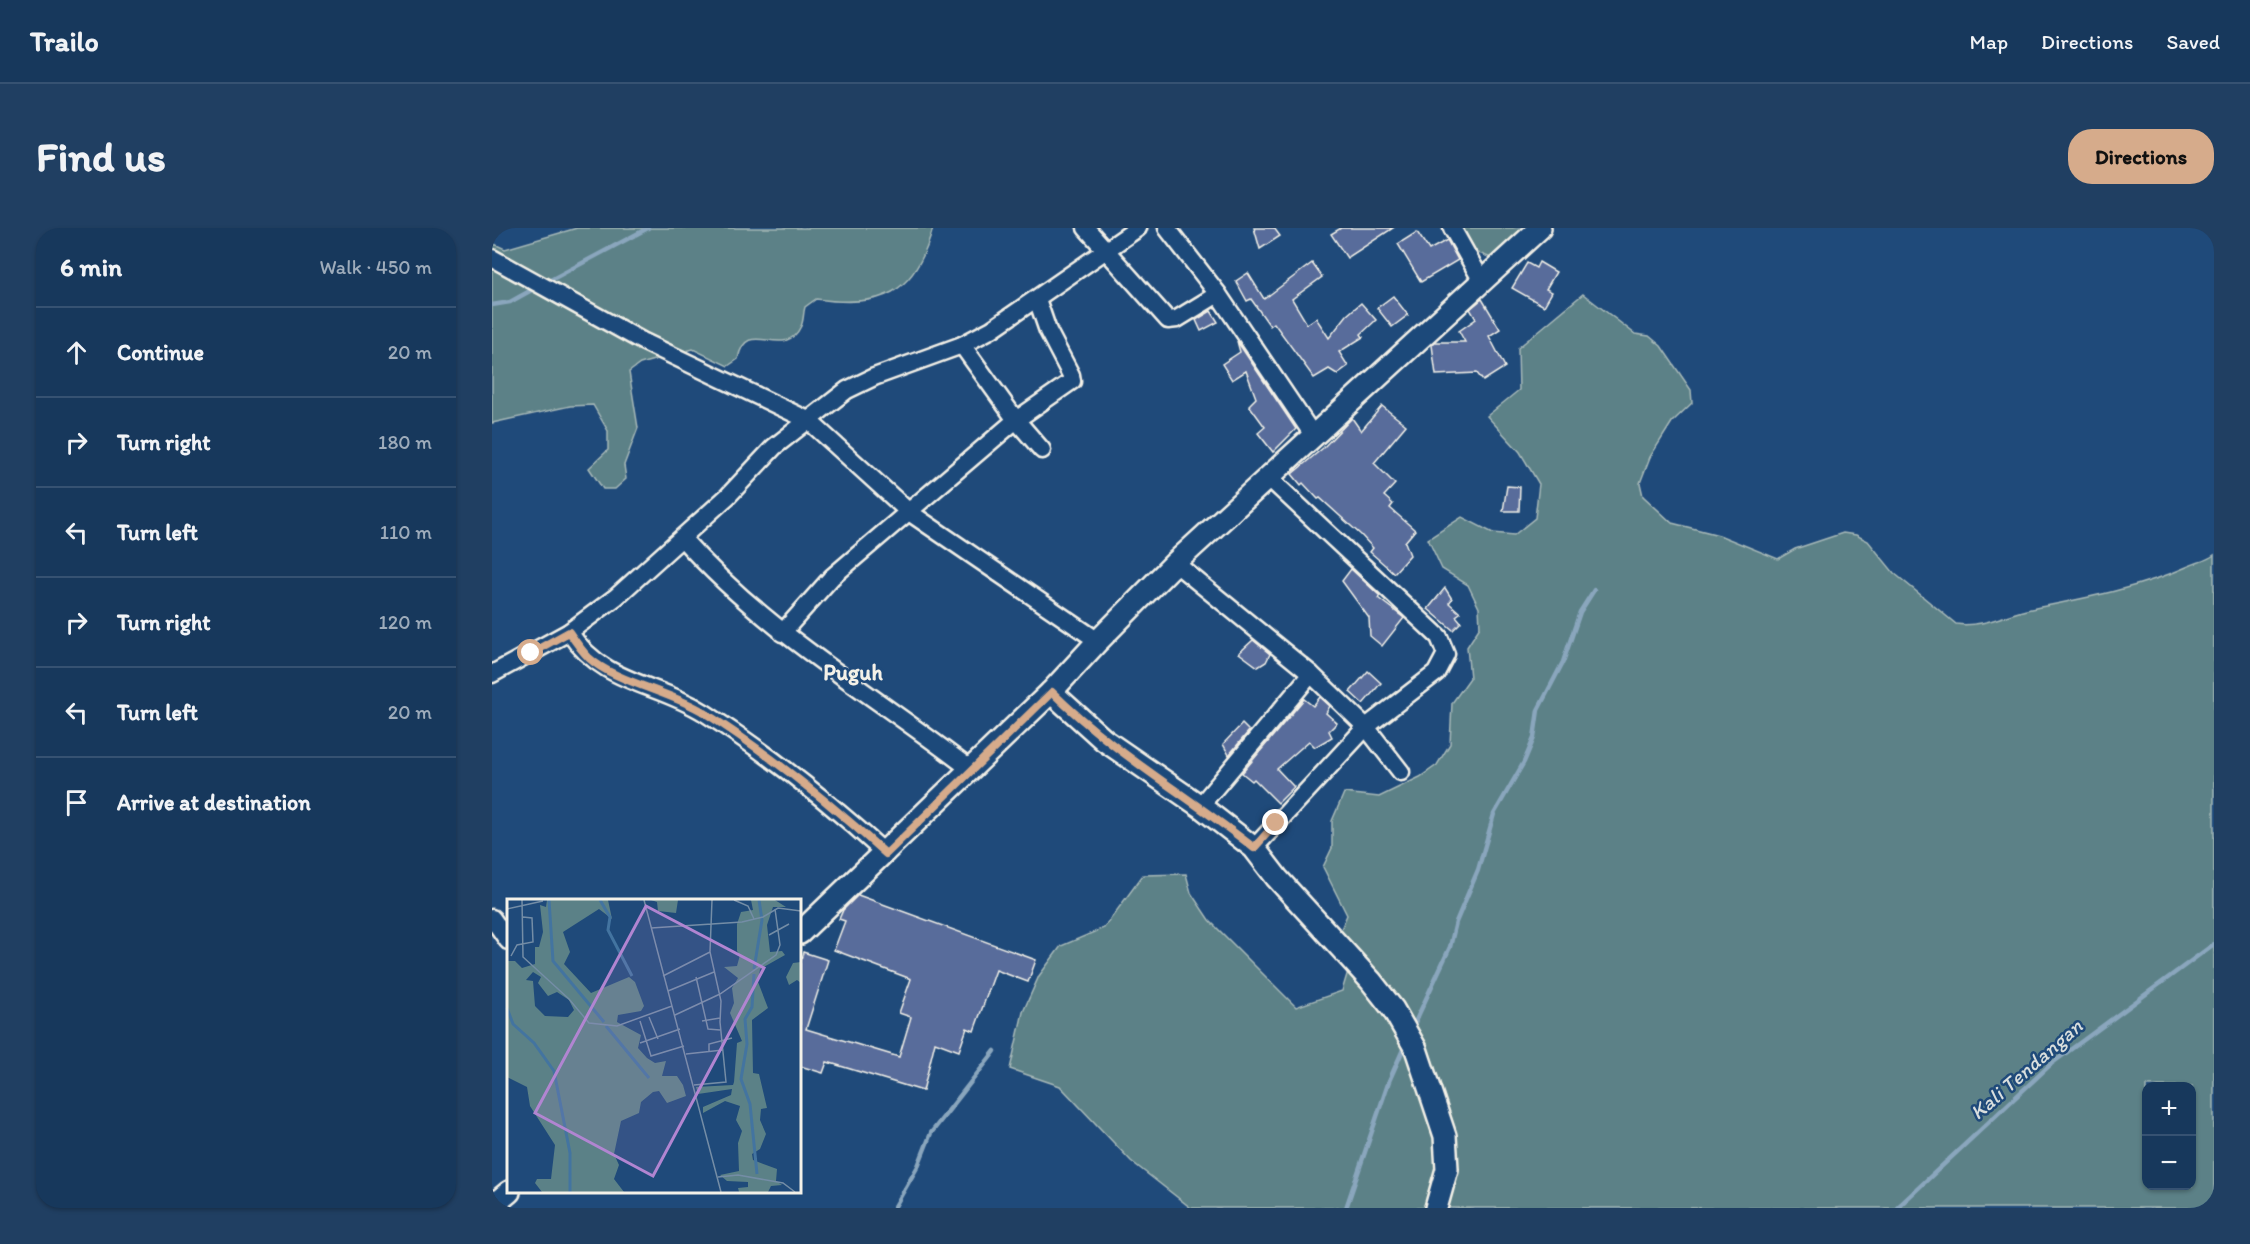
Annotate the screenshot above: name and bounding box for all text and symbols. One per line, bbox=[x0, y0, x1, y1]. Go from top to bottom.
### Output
text: Trailo bbox=[30, 24, 99, 58]
text: Map bbox=[1970, 29, 2008, 54]
text: Directions bbox=[2041, 29, 2133, 54]
text: Saved bbox=[2166, 29, 2220, 54]
button: Directions bbox=[2068, 129, 2214, 184]
text: Find us bbox=[36, 131, 166, 182]
text: 6 min bbox=[60, 251, 122, 283]
text: Walk · 450 m bbox=[319, 255, 432, 279]
icon: ahead bbox=[60, 336, 93, 369]
text: Continue bbox=[117, 339, 204, 366]
text: 20 m bbox=[388, 340, 432, 364]
icon: right bbox=[60, 426, 93, 459]
text: Turn right bbox=[117, 429, 211, 456]
text: 180 m bbox=[378, 430, 432, 454]
icon: left bbox=[60, 516, 93, 549]
text: Turn left bbox=[117, 519, 198, 546]
text: 110 m bbox=[380, 520, 432, 544]
icon: right bbox=[60, 606, 93, 639]
text: Turn right bbox=[117, 609, 211, 636]
text: 120 m bbox=[379, 610, 432, 634]
route start bbox=[517, 639, 543, 665]
district label: Puguh bbox=[823, 659, 883, 686]
icon: left bbox=[60, 696, 93, 729]
text: Turn left bbox=[117, 699, 198, 726]
text: 20 m bbox=[388, 700, 432, 724]
icon: arrive bbox=[60, 786, 93, 819]
text: Arrive at destination bbox=[117, 789, 311, 816]
route end bbox=[1262, 809, 1288, 835]
inset map bbox=[507, 899, 801, 1193]
water label: Kali Tendangan bbox=[1965, 1013, 2088, 1125]
map controls bbox=[2142, 1082, 2196, 1190]
button: + bbox=[2142, 1082, 2196, 1136]
button: − bbox=[2142, 1136, 2196, 1190]

